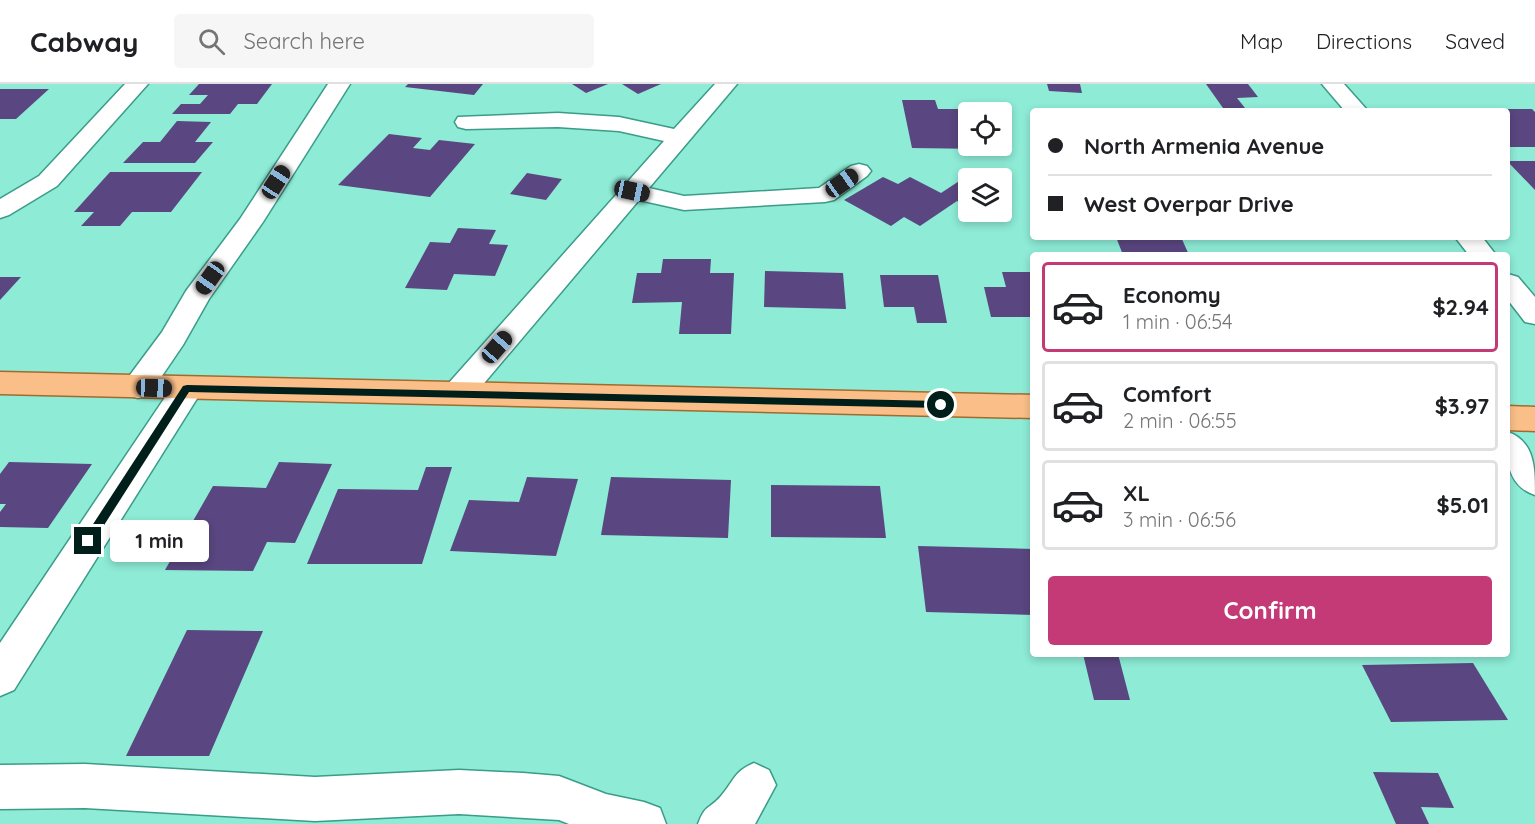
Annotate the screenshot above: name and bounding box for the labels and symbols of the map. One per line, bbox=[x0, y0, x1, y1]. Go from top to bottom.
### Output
car bbox=[259, 162, 293, 202]
car bbox=[822, 165, 862, 201]
car bbox=[613, 178, 651, 204]
car bbox=[192, 258, 228, 298]
car bbox=[478, 328, 516, 366]
car bbox=[136, 378, 172, 398]
route start bbox=[927, 391, 954, 418]
callout: 1 min bbox=[109, 520, 208, 562]
route end bbox=[74, 527, 101, 554]

